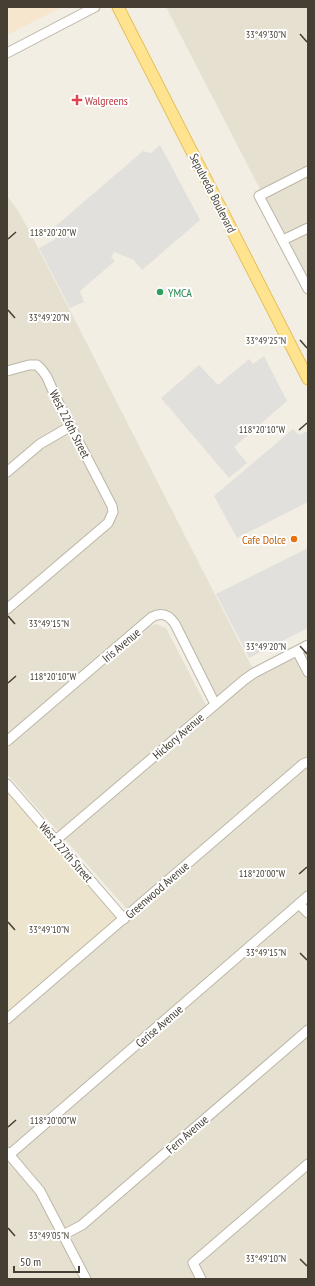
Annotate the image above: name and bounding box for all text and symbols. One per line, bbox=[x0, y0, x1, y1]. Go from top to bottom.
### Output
text: 33°49'30"N bbox=[246, 28, 286, 41]
place label: Walgreens bbox=[85, 93, 128, 108]
marker: Walgreens bbox=[72, 95, 82, 105]
street label: Sepulveda Boulevard bbox=[187, 151, 239, 235]
text: 118°20'20"W bbox=[30, 226, 77, 239]
place label: YMCA bbox=[168, 285, 192, 300]
marker: YMCA bbox=[155, 287, 165, 297]
text: 33°49'20"N bbox=[29, 311, 69, 324]
text: 33°49'25"N bbox=[246, 334, 286, 347]
street label: West 226th Street bbox=[46, 387, 94, 461]
text: 118°20'10"W bbox=[239, 423, 286, 436]
place label: Cafe Dolce bbox=[242, 532, 286, 547]
marker: Cafe Dolce bbox=[289, 534, 299, 544]
text: 33°49'15"N bbox=[29, 617, 69, 630]
street label: Iris Avenue bbox=[99, 625, 143, 665]
text: 33°49'20"N bbox=[246, 640, 286, 653]
text: 118°20'10"W bbox=[30, 670, 77, 683]
street label: Hickory Avenue bbox=[149, 710, 207, 762]
street label: West 227th Street bbox=[36, 819, 97, 886]
street label: Greenwood Avenue bbox=[122, 858, 192, 922]
text: 118°20'00"W bbox=[239, 867, 286, 880]
text: 33°49'10"N bbox=[29, 923, 69, 936]
text: 33°49'15"N bbox=[246, 946, 286, 959]
street label: Cerise Avenue bbox=[132, 1001, 186, 1051]
street label: Fern Avenue bbox=[163, 1112, 211, 1156]
text: 118°20'00"W bbox=[30, 1114, 77, 1127]
text: 33°49'05"N bbox=[29, 1229, 69, 1242]
scale bar bbox=[14, 1248, 79, 1274]
text: 33°49'10"N bbox=[246, 1252, 286, 1265]
text: 50 m bbox=[20, 1254, 41, 1269]

